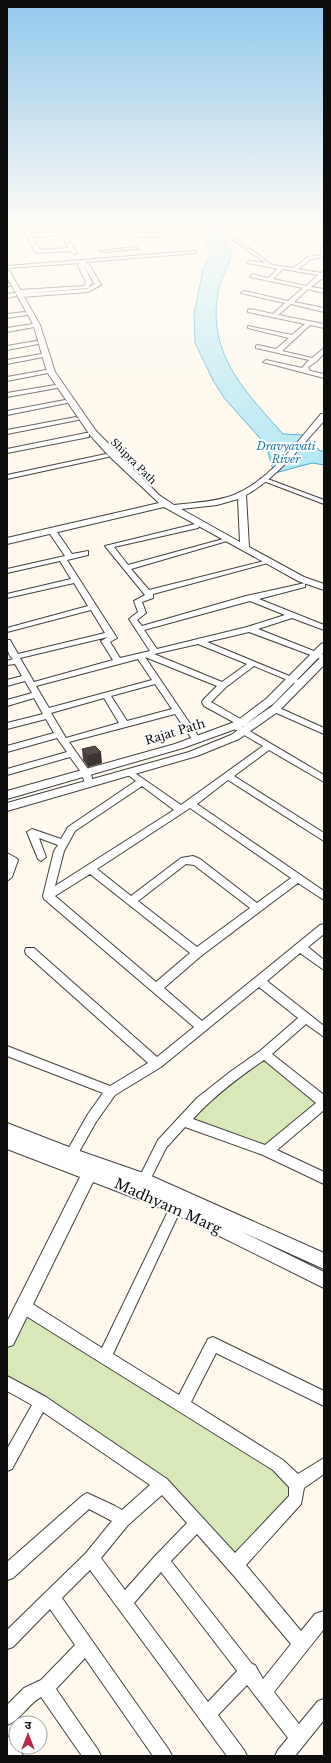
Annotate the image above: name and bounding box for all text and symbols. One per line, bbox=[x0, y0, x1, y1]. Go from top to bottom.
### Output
street label: Shipra Path bbox=[108, 436, 159, 487]
water label: Dravyavati River bbox=[256, 439, 316, 466]
street label: Rajat Path bbox=[143, 715, 207, 748]
street label: Madhyam Marg bbox=[112, 1174, 225, 1238]
north arrow bbox=[8, 1715, 48, 1755]
text: उ bbox=[25, 1718, 32, 1732]

